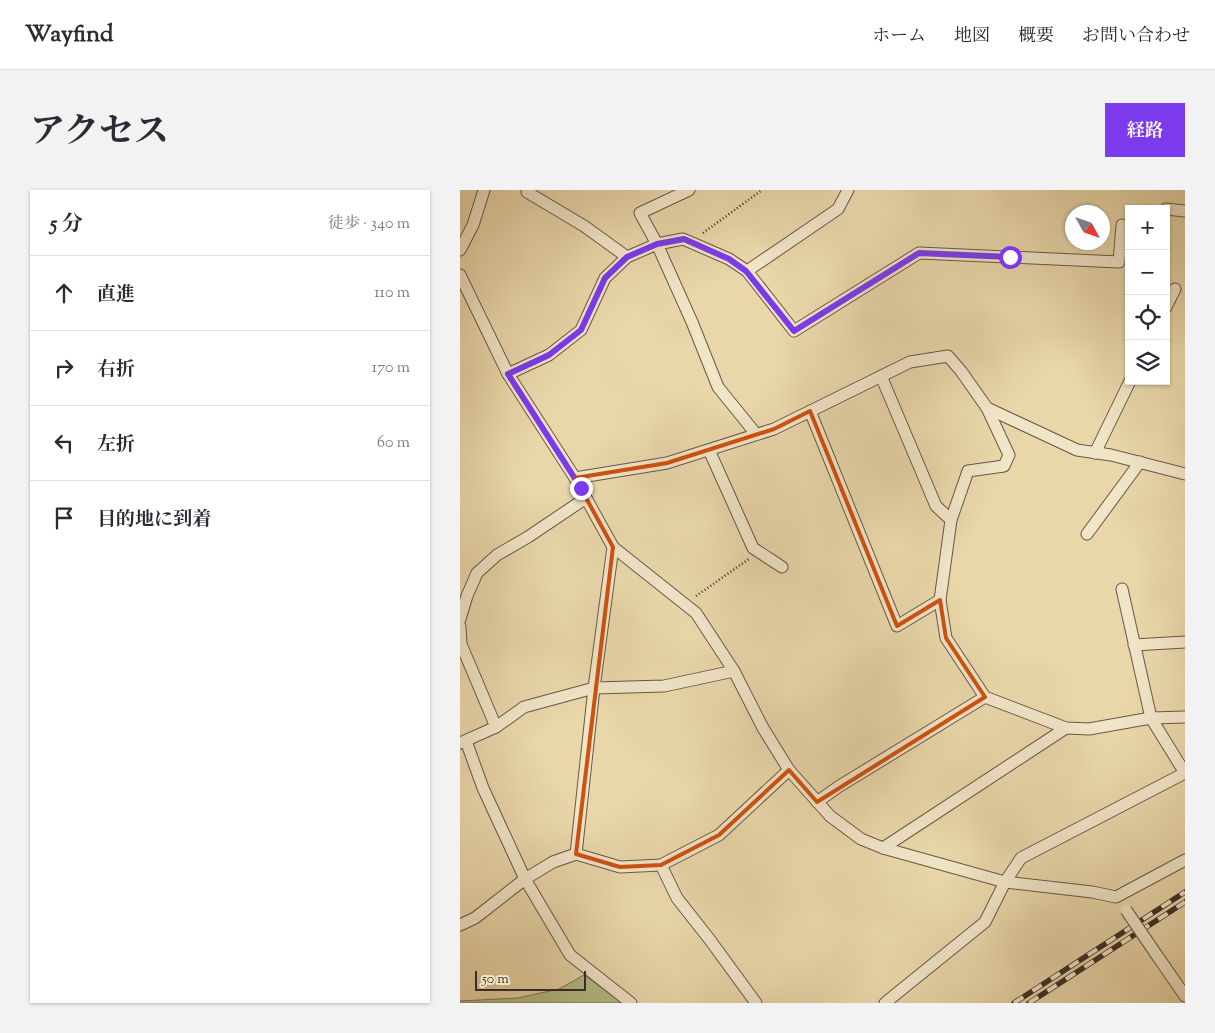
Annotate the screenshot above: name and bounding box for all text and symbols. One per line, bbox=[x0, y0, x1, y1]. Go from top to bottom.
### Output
text: Wayfind bbox=[25, 18, 113, 52]
text: ホーム bbox=[872, 24, 926, 50]
text: 地図 bbox=[954, 24, 990, 50]
text: 概要 bbox=[1018, 24, 1054, 50]
text: お問い合わせ bbox=[1082, 24, 1190, 50]
button: 経路 bbox=[1105, 103, 1185, 157]
text: アクセス bbox=[30, 108, 169, 159]
north arrow bbox=[1065, 205, 1110, 250]
map controls bbox=[1125, 205, 1170, 385]
button: + bbox=[1125, 205, 1170, 250]
text: 5 分 bbox=[50, 210, 83, 240]
text: 徒歩 · 340 m bbox=[328, 213, 410, 236]
route start bbox=[999, 246, 1022, 269]
button: − bbox=[1125, 250, 1170, 295]
icon: ahead bbox=[50, 279, 78, 307]
text: 直進 bbox=[97, 282, 135, 309]
text: 110 m bbox=[374, 282, 410, 305]
button: locate bbox=[1125, 295, 1170, 340]
button: layers bbox=[1125, 340, 1170, 385]
icon: right bbox=[50, 354, 78, 382]
text: 右折 bbox=[97, 357, 135, 384]
text: 170 m bbox=[372, 357, 410, 380]
icon: left bbox=[50, 429, 78, 457]
text: 左折 bbox=[97, 432, 135, 459]
text: 60 m bbox=[377, 432, 410, 455]
route end bbox=[570, 477, 593, 500]
icon: arrive bbox=[50, 504, 78, 532]
text: 目的地に到着 bbox=[97, 507, 211, 534]
scale bar bbox=[475, 968, 586, 991]
text: 50 m bbox=[482, 970, 509, 990]

